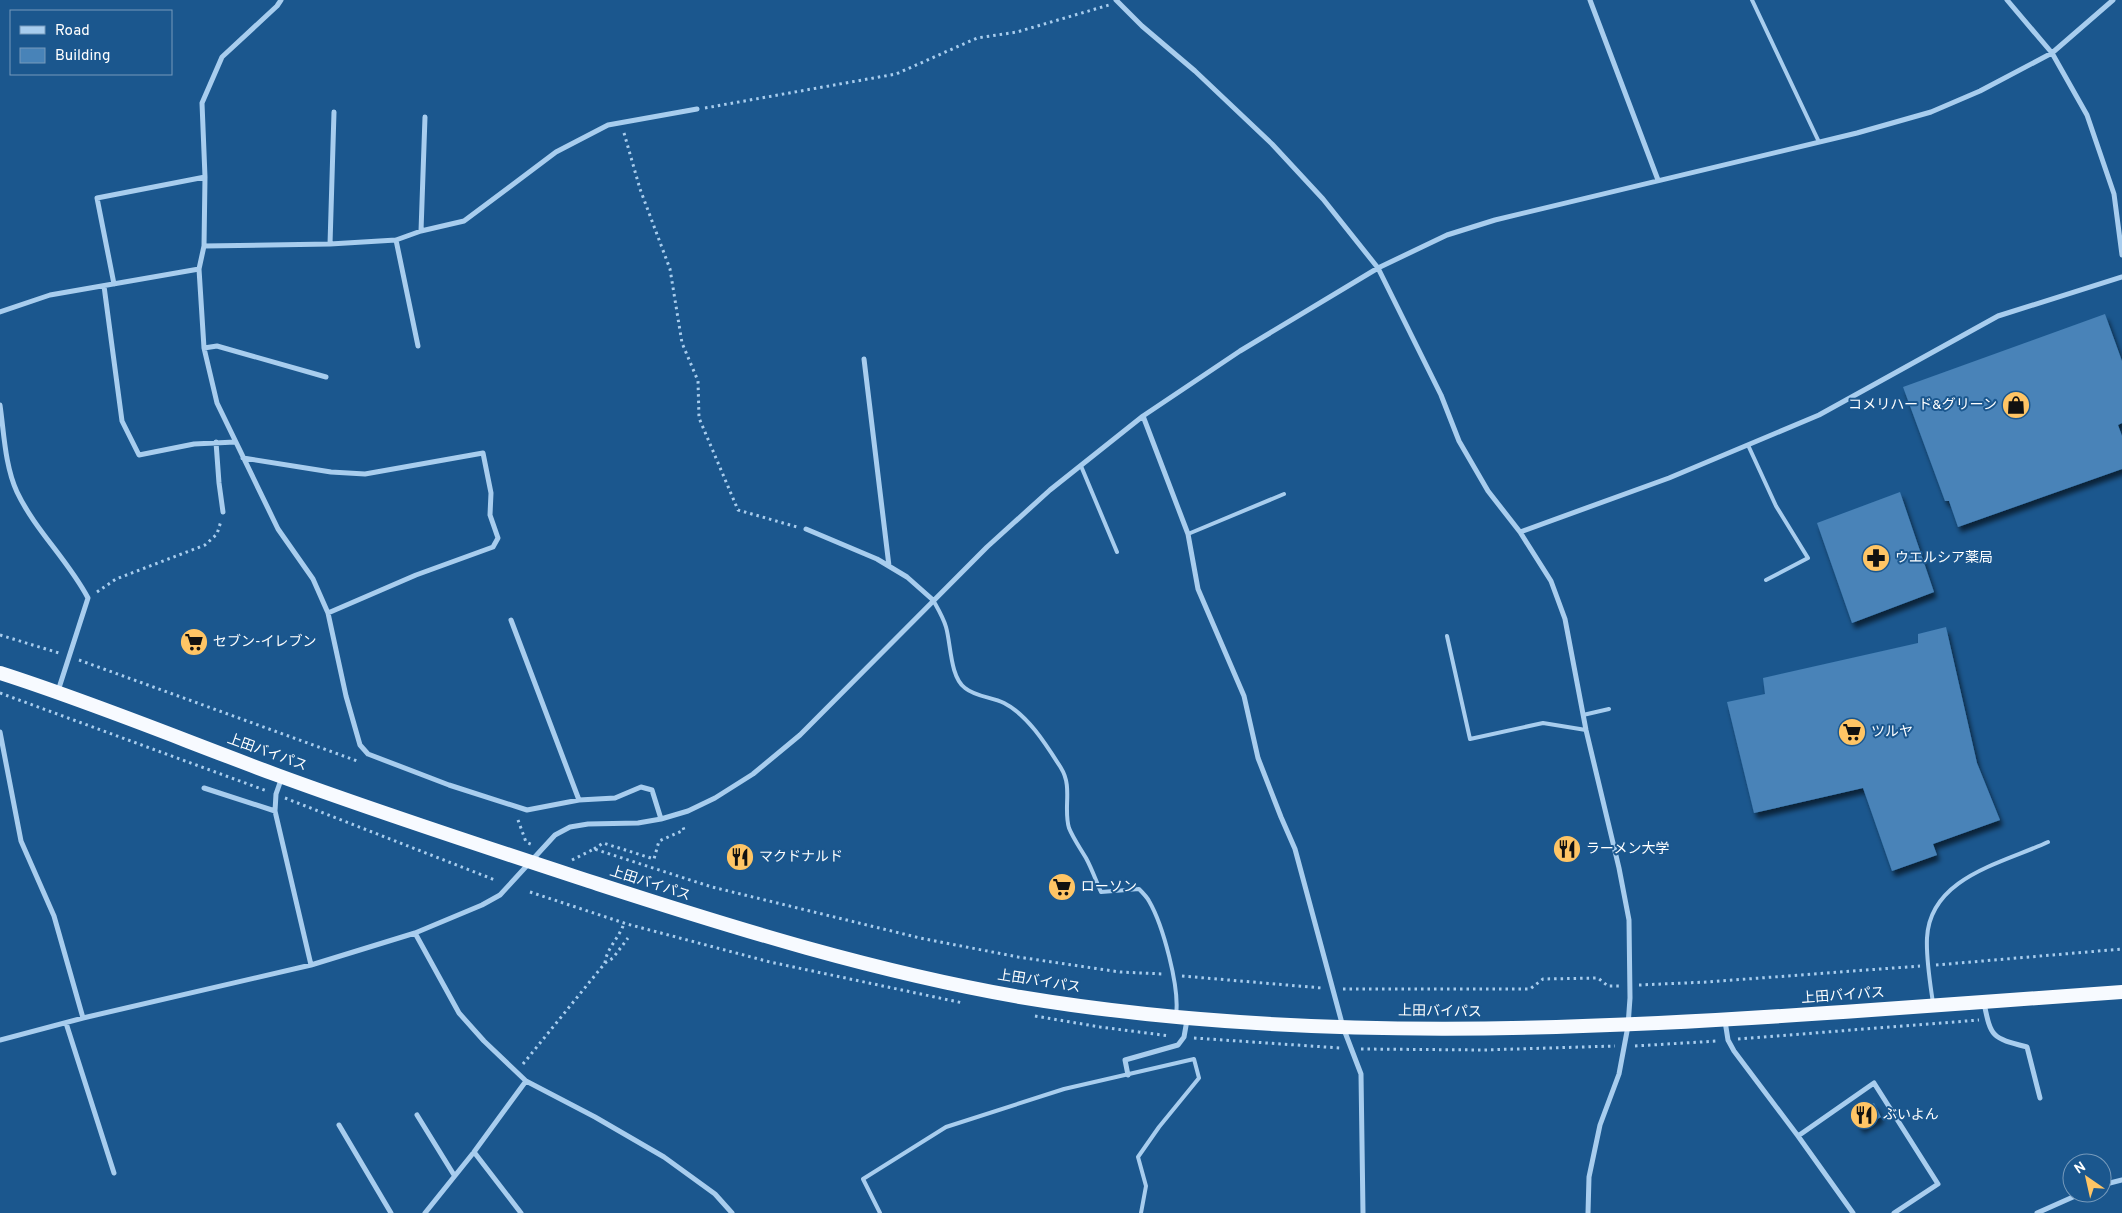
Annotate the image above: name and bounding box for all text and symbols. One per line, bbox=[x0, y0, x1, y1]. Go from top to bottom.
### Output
legend bbox=[10, 10, 172, 75]
text: Road bbox=[55, 22, 90, 41]
text: Building bbox=[55, 47, 110, 66]
shop icon: コメリハード&グリーン bbox=[2001, 390, 2031, 420]
place label: コメリハード&グリーン bbox=[1848, 397, 1997, 414]
pharmacy icon: ウエルシア薬局 bbox=[1861, 543, 1891, 573]
place label: ウエルシア薬局 bbox=[1895, 550, 1993, 567]
supermarket icon: セブン-イレブン bbox=[179, 627, 209, 657]
place label: セブン-イレブン bbox=[213, 633, 317, 651]
supermarket icon: ツルヤ bbox=[1837, 717, 1867, 747]
place label: ツルヤ bbox=[1871, 724, 1913, 741]
street label: 上田バイパス bbox=[225, 731, 309, 775]
restaurant icon: ラーメン大学 bbox=[1552, 834, 1582, 864]
place label: ラーメン大学 bbox=[1586, 841, 1669, 858]
restaurant icon: マクドナルド bbox=[725, 842, 755, 872]
place label: マクドナルド bbox=[759, 849, 843, 866]
street label: 上田バイパス bbox=[608, 863, 692, 905]
supermarket icon: ローソン bbox=[1047, 872, 1077, 902]
place label: ローソン bbox=[1081, 879, 1137, 896]
street label: 上田バイパス bbox=[996, 967, 1082, 997]
street label: 上田バイパス bbox=[1801, 985, 1885, 1007]
street label: 上田バイパス bbox=[1398, 1003, 1482, 1021]
restaurant icon: ぶいよん bbox=[1849, 1100, 1879, 1130]
place label: ぶいよん bbox=[1883, 1107, 1939, 1124]
north arrow bbox=[2062, 1153, 2112, 1203]
text: N bbox=[2072, 1159, 2089, 1178]

